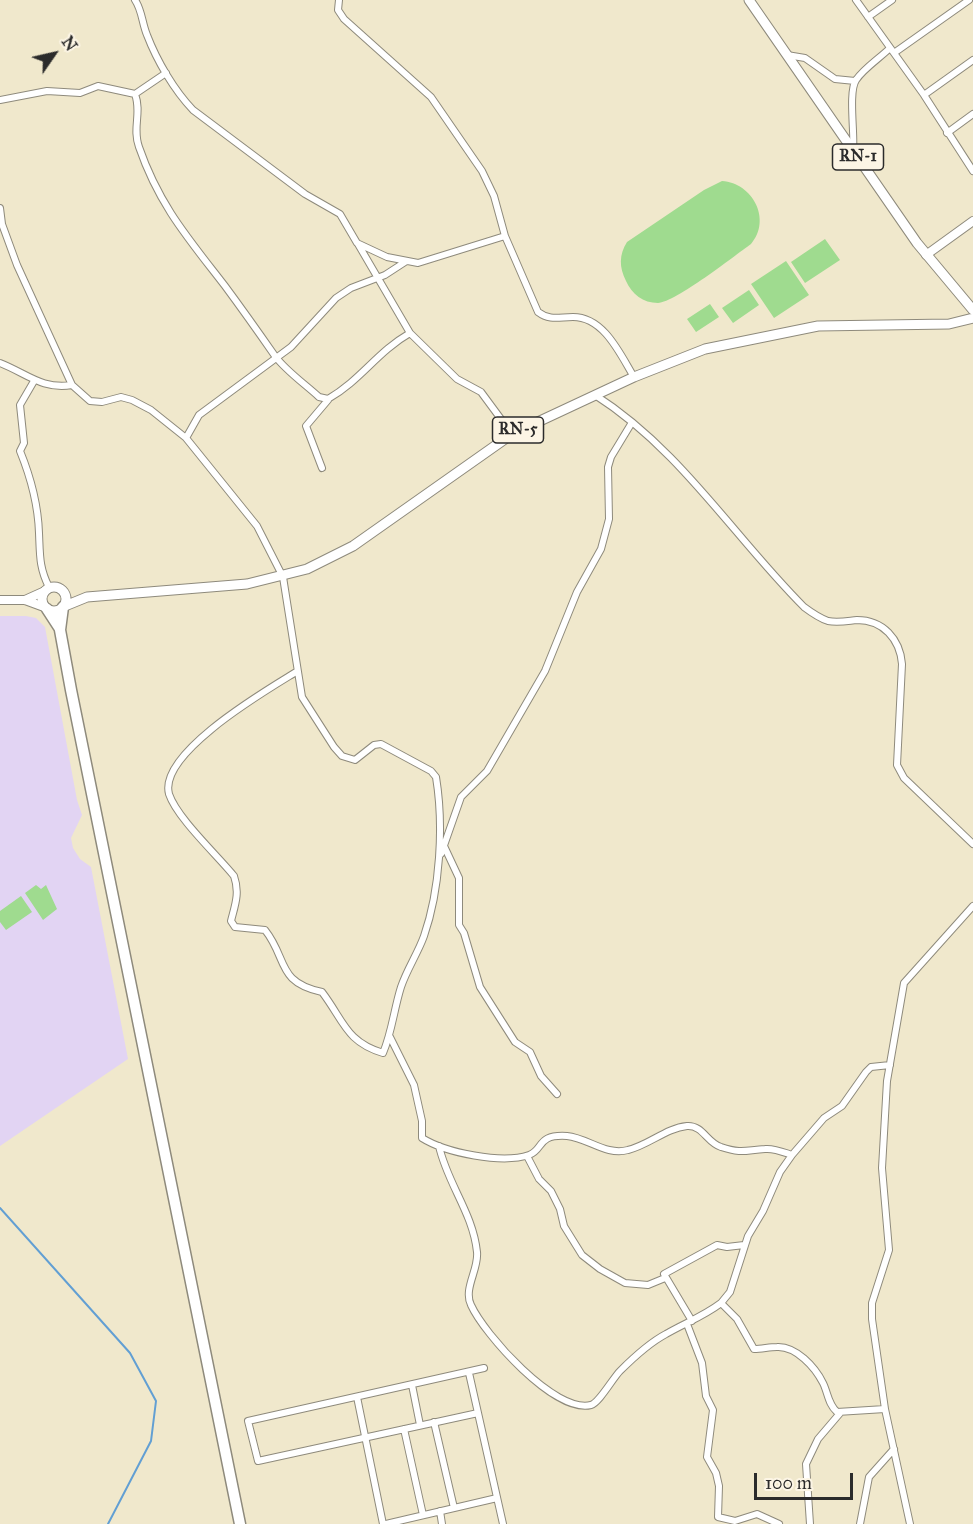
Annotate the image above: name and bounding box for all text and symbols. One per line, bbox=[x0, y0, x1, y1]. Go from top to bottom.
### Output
north arrow bbox=[24, 24, 84, 84]
text: N bbox=[58, 33, 81, 55]
road number: RN-1 bbox=[832, 144, 884, 170]
road number: RN-5 bbox=[492, 417, 544, 443]
scale bar bbox=[757, 1461, 856, 1499]
text: 100 m bbox=[765, 1472, 812, 1494]

